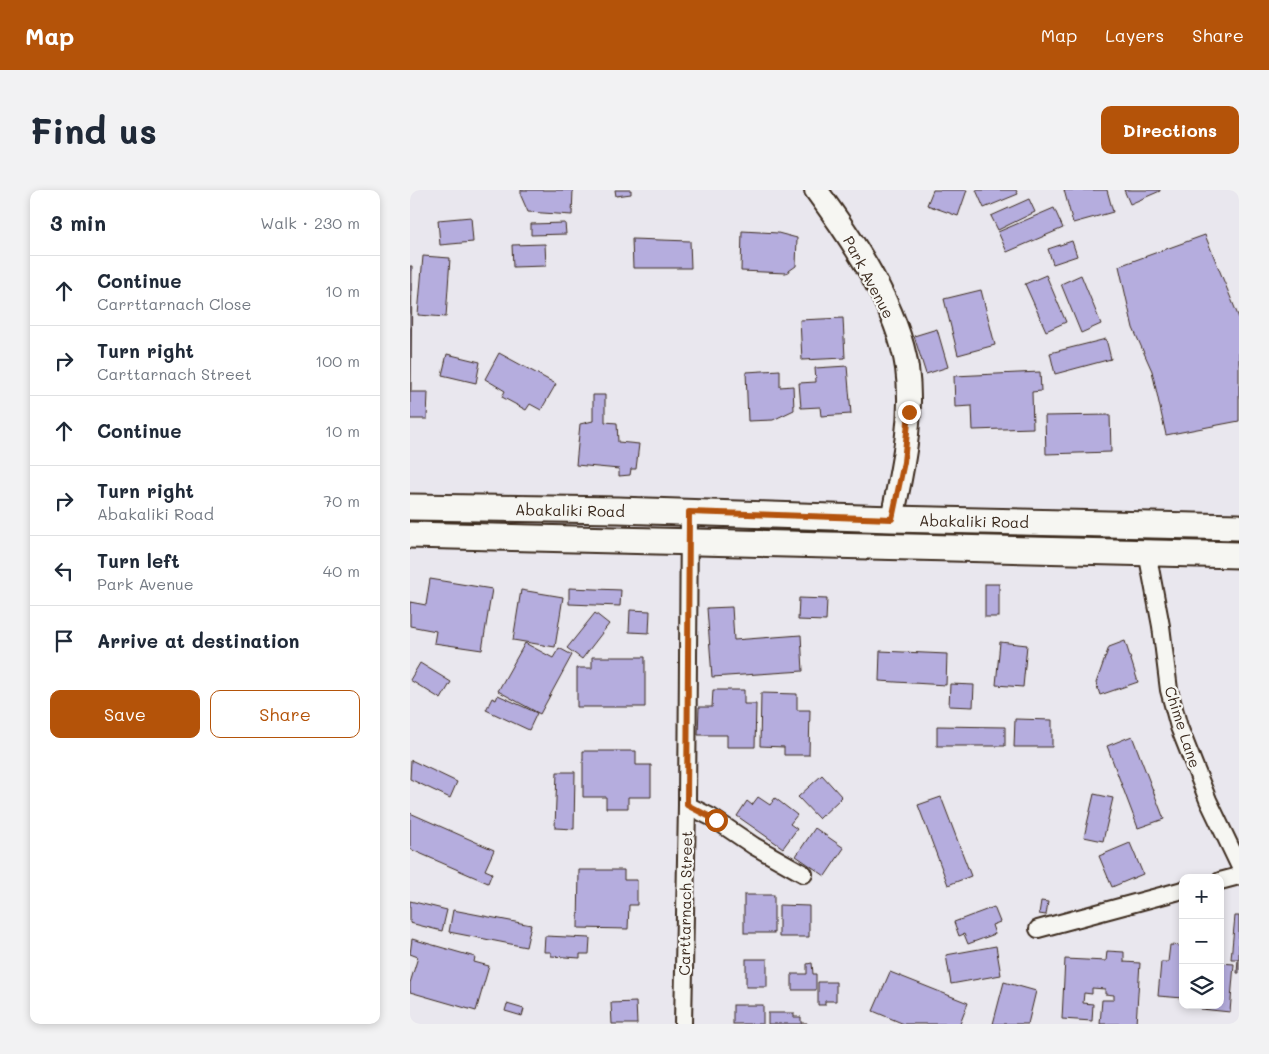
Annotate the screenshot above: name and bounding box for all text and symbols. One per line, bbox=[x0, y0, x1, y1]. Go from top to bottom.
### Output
text: Map bbox=[25, 20, 74, 51]
text: Map bbox=[1041, 23, 1077, 47]
text: Layers bbox=[1105, 23, 1164, 47]
text: Share bbox=[1192, 23, 1244, 47]
button: Directions bbox=[1101, 106, 1239, 154]
text: Find us bbox=[30, 107, 157, 153]
text: 3 min bbox=[50, 209, 106, 236]
text: Walk · 230 m bbox=[260, 212, 360, 233]
street label: Park Avenue bbox=[839, 232, 899, 322]
text: Continue bbox=[97, 268, 182, 293]
icon: ahead bbox=[50, 277, 78, 305]
text: 10 m bbox=[325, 280, 360, 301]
text: Carrttarnach Close bbox=[97, 293, 252, 314]
text: Turn right bbox=[97, 338, 194, 363]
icon: right bbox=[50, 347, 78, 375]
text: 100 m bbox=[315, 350, 360, 371]
text: Carttarnach Street bbox=[97, 363, 252, 384]
route end bbox=[898, 401, 921, 424]
icon: ahead bbox=[50, 417, 78, 445]
text: Continue bbox=[97, 418, 182, 443]
text: 10 m bbox=[325, 420, 360, 441]
text: Turn right bbox=[97, 478, 194, 503]
icon: right bbox=[50, 487, 78, 515]
text: 70 m bbox=[323, 490, 360, 511]
street label: Abakaliki Road bbox=[515, 499, 625, 521]
text: Abakaliki Road bbox=[97, 503, 214, 524]
street label: Abakaliki Road bbox=[919, 510, 1029, 532]
text: Turn left bbox=[97, 548, 180, 573]
icon: left bbox=[50, 557, 78, 585]
text: 40 m bbox=[323, 560, 360, 581]
text: Park Avenue bbox=[97, 573, 194, 594]
icon: arrive bbox=[50, 627, 78, 655]
text: Arrive at destination bbox=[97, 628, 300, 653]
street label: Chime Lane bbox=[1160, 684, 1206, 770]
button: Save bbox=[50, 690, 200, 738]
button: Share bbox=[210, 690, 360, 738]
route start bbox=[705, 809, 728, 832]
street label: Carttarnach Street bbox=[674, 830, 696, 976]
map controls bbox=[1179, 874, 1224, 1009]
button: + bbox=[1179, 874, 1224, 919]
button: − bbox=[1179, 919, 1224, 964]
button: layers bbox=[1179, 964, 1224, 1009]

